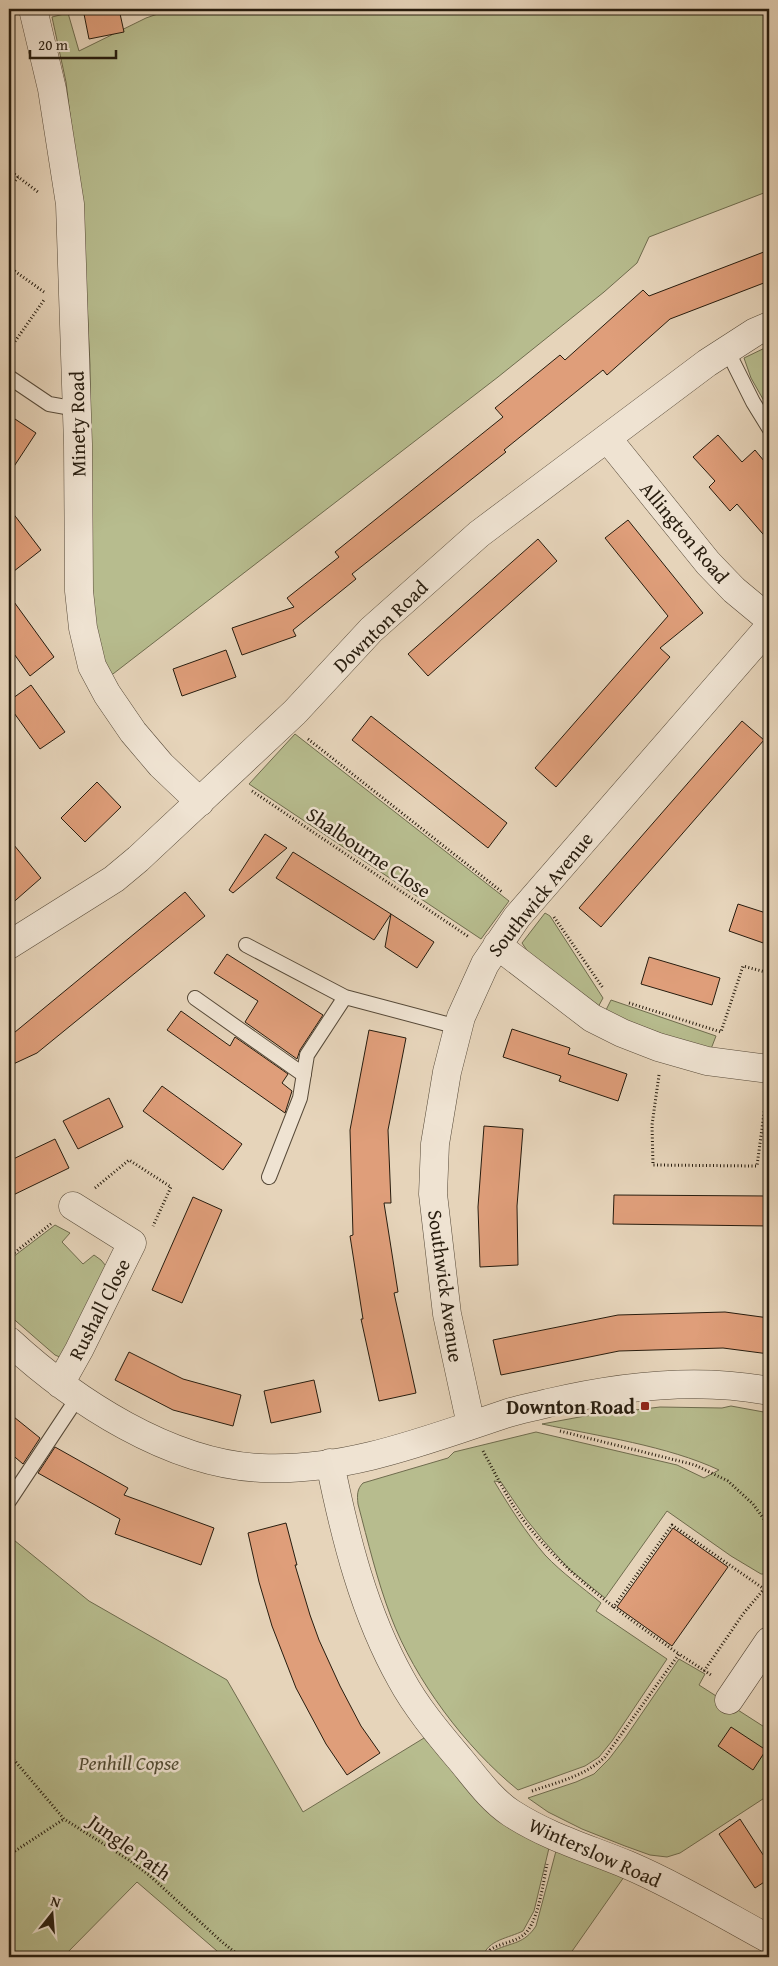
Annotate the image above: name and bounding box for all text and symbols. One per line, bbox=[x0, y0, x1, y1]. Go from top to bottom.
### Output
scale bar bbox=[30, 28, 116, 60]
text: 20 m bbox=[38, 34, 69, 55]
street label: Minety Road bbox=[62, 370, 92, 477]
street label: Allington Road bbox=[634, 475, 736, 589]
street label: Downton Road bbox=[326, 573, 434, 679]
street label: Shalbourne Close bbox=[301, 800, 437, 904]
street label: Southwick Avenue bbox=[480, 825, 600, 963]
street label: Southwick Avenue bbox=[421, 1208, 471, 1364]
street label: Rushall Close bbox=[61, 1253, 137, 1365]
place label: Downton Road bbox=[506, 1392, 636, 1421]
marker: Downton Road bbox=[639, 1400, 651, 1412]
park label: Penhill Copse bbox=[78, 1748, 179, 1777]
street label: Jungle Path bbox=[80, 1805, 177, 1887]
street label: Winterslow Road bbox=[524, 1810, 666, 1894]
north arrow bbox=[28, 1888, 78, 1938]
text: N bbox=[48, 1891, 64, 1913]

